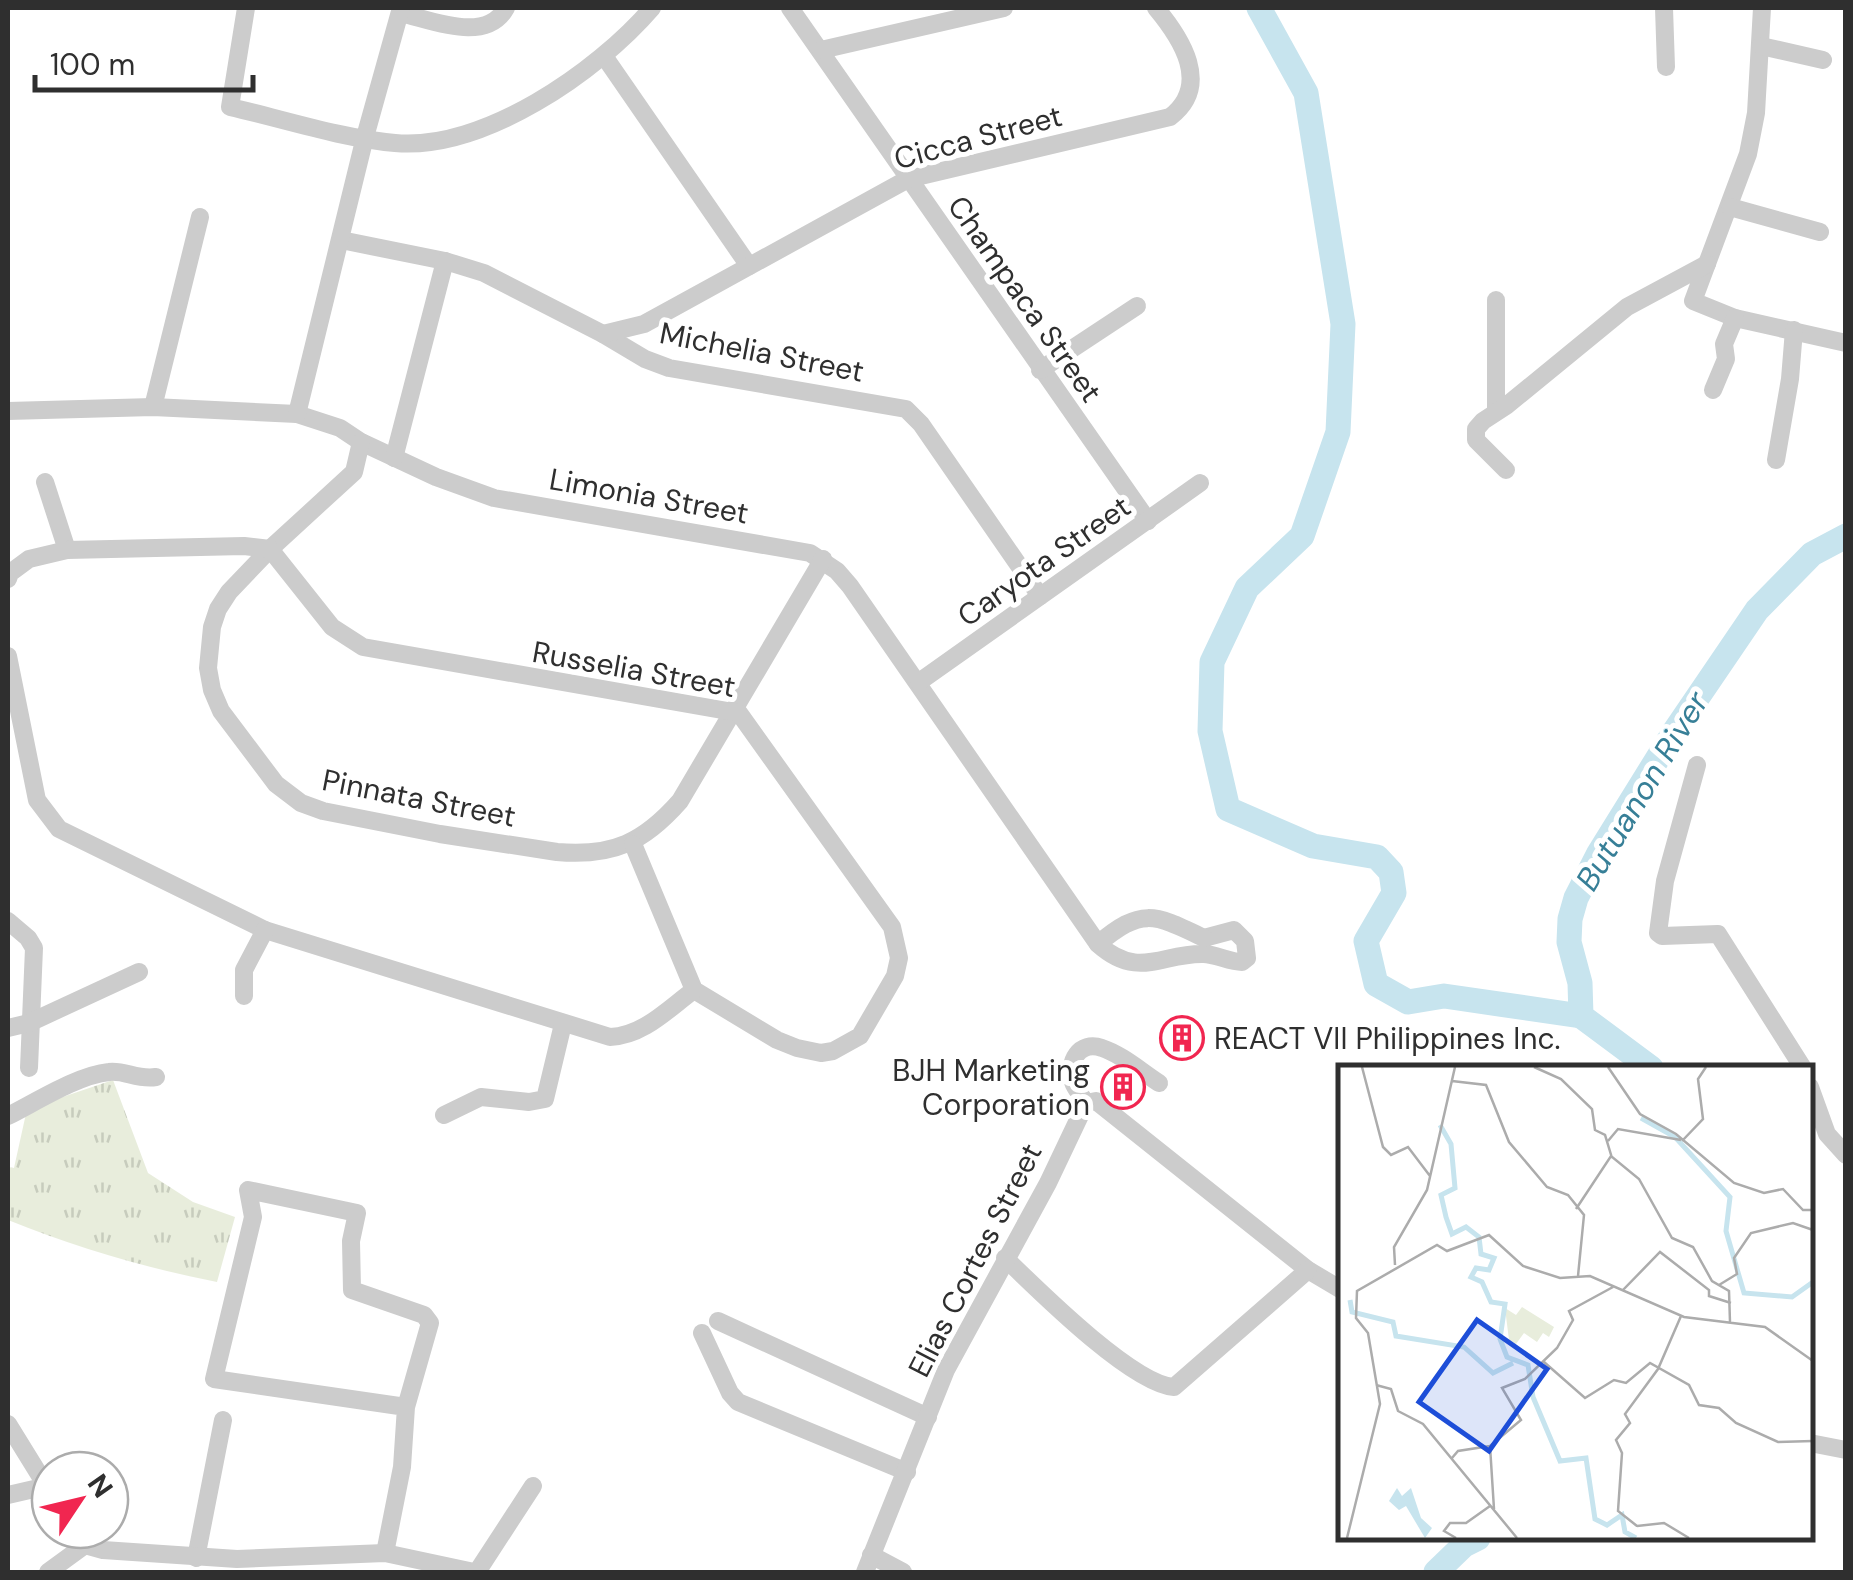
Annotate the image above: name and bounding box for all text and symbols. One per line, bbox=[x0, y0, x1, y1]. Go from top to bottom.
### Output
scale bar bbox=[35, 30, 252, 92]
text: 100 m bbox=[50, 45, 135, 84]
street label: Cicca Street bbox=[890, 96, 1066, 178]
street label: Champaca Street bbox=[939, 188, 1111, 410]
street label: Michelia Street bbox=[657, 313, 867, 391]
street label: Limonia Street bbox=[547, 459, 751, 533]
street label: Caryota Street bbox=[950, 487, 1138, 635]
street label: Russelia Street bbox=[529, 632, 739, 706]
water label: Butuanon River bbox=[1566, 683, 1718, 898]
street label: Pinnata Street bbox=[319, 760, 519, 836]
building icon: REACT VII Philippines Inc. bbox=[1159, 1015, 1205, 1061]
place label: REACT VII Philippines Inc. bbox=[1214, 1019, 1561, 1058]
place label: BJH Marketing Corporation bbox=[892, 1051, 1090, 1124]
building icon: BJH Marketing Corporation bbox=[1100, 1064, 1146, 1110]
inset map bbox=[1338, 1065, 1813, 1540]
street label: Elias Cortes Street bbox=[899, 1137, 1051, 1383]
north arrow bbox=[30, 1450, 130, 1550]
text: N bbox=[79, 1467, 121, 1505]

